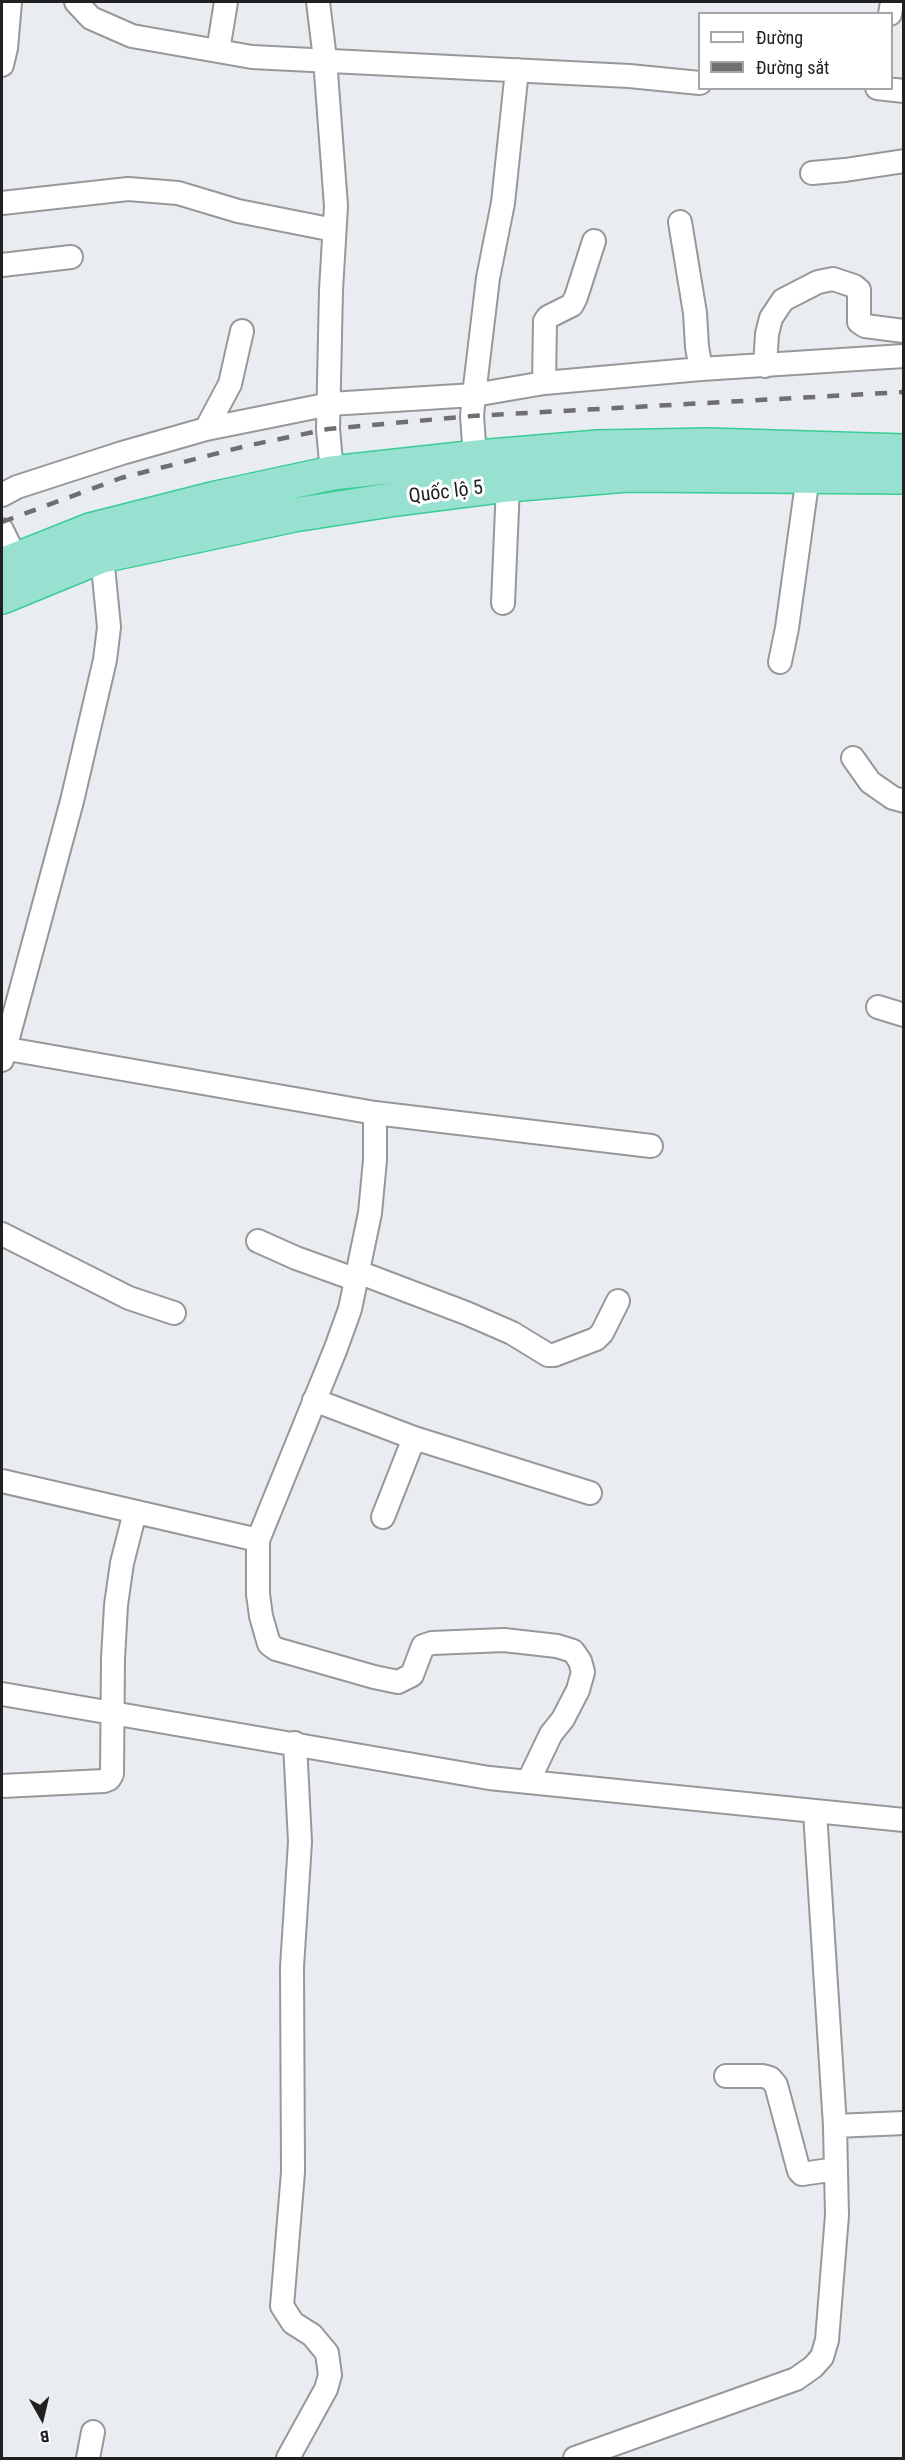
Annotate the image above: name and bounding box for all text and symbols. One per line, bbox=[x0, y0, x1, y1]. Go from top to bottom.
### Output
legend bbox=[698, 12, 893, 90]
text: Đường bbox=[756, 27, 803, 48]
text: Đường sắt bbox=[756, 57, 829, 78]
street label: Quốc lộ 5 bbox=[407, 477, 485, 509]
north arrow bbox=[12, 2388, 72, 2448]
text: B bbox=[39, 2426, 50, 2446]

